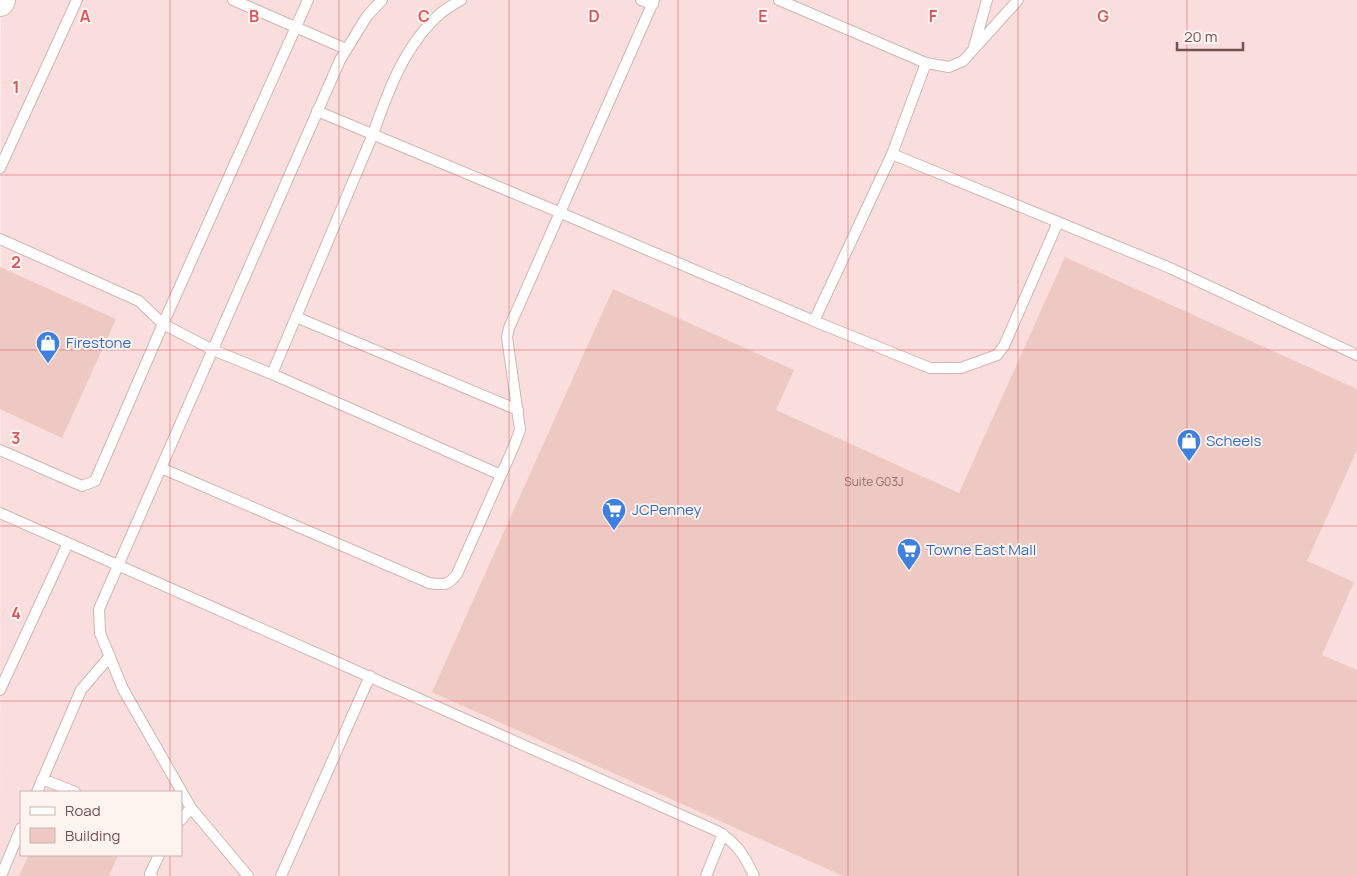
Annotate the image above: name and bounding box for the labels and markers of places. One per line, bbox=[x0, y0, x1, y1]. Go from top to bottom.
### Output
shop icon: Firestone bbox=[35, 330, 61, 364]
place label: Firestone bbox=[66, 332, 131, 353]
shop icon: Scheels bbox=[1176, 428, 1202, 462]
place label: Scheels bbox=[1206, 430, 1261, 451]
supermarket icon: JCPenney bbox=[601, 497, 627, 531]
place label: JCPenney bbox=[632, 499, 702, 520]
supermarket icon: Towne East Mall bbox=[896, 537, 922, 571]
place label: Towne East Mall bbox=[926, 539, 1036, 560]

